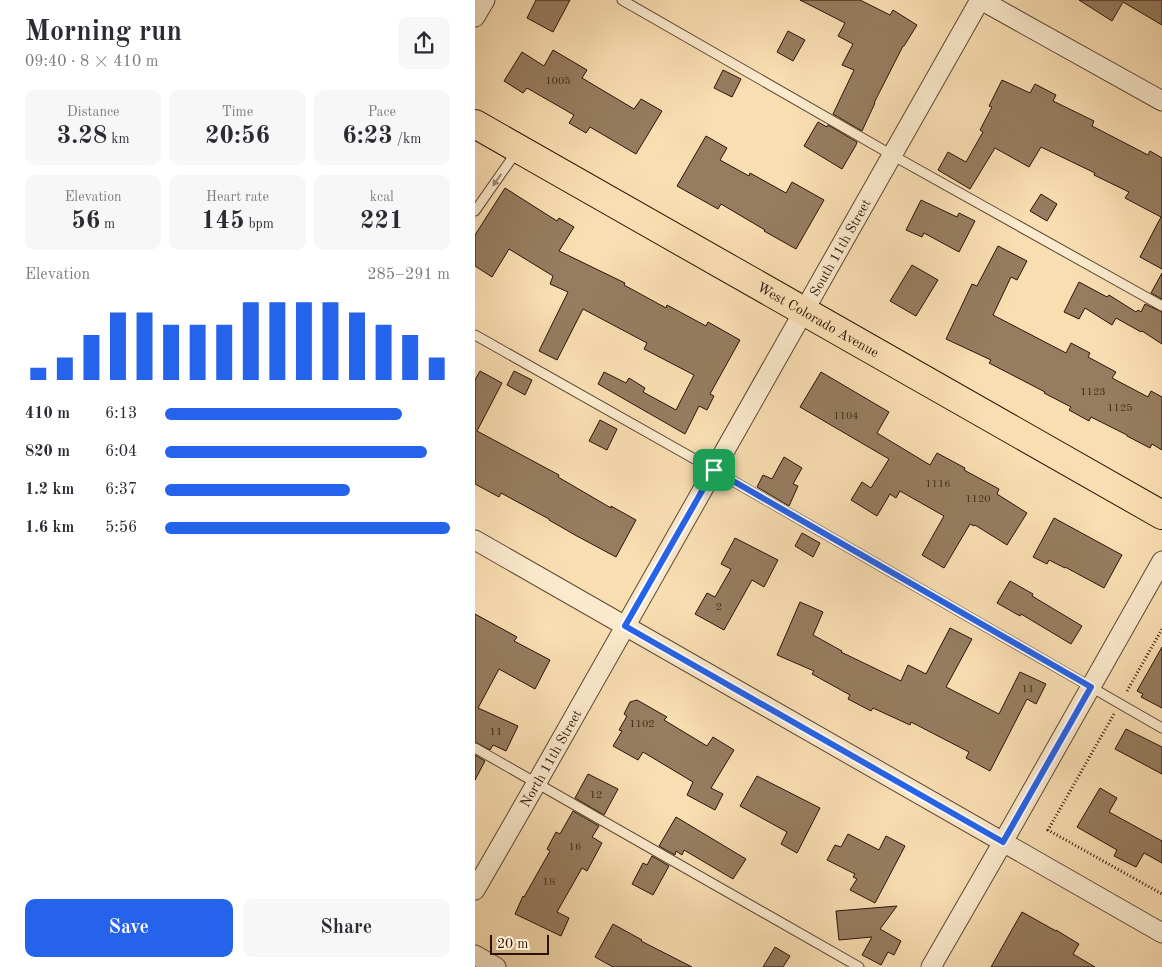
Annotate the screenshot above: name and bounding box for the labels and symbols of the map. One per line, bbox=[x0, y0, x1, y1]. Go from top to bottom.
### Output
house number: 1005 bbox=[545, 76, 571, 87]
one-way arrow bbox=[492, 173, 502, 187]
street label: South 11th Street bbox=[808, 197, 874, 299]
street label: West Colorado Avenue bbox=[755, 280, 881, 360]
house number: 1123 bbox=[1080, 387, 1106, 398]
house number: 1125 bbox=[1107, 403, 1133, 414]
house number: 1104 bbox=[833, 411, 859, 422]
pin bbox=[693, 449, 735, 491]
house number: 1116 bbox=[925, 479, 951, 490]
house number: 1120 bbox=[965, 494, 991, 505]
house number: 2 bbox=[716, 602, 722, 613]
house number: 11 bbox=[1022, 684, 1034, 695]
street label: North 11th Street bbox=[518, 707, 585, 810]
house number: 1102 bbox=[629, 719, 655, 730]
house number: 11 bbox=[490, 727, 502, 738]
house number: 12 bbox=[590, 790, 602, 801]
house number: 16 bbox=[569, 842, 581, 853]
house number: 18 bbox=[543, 877, 555, 888]
scale bar bbox=[490, 932, 549, 955]

